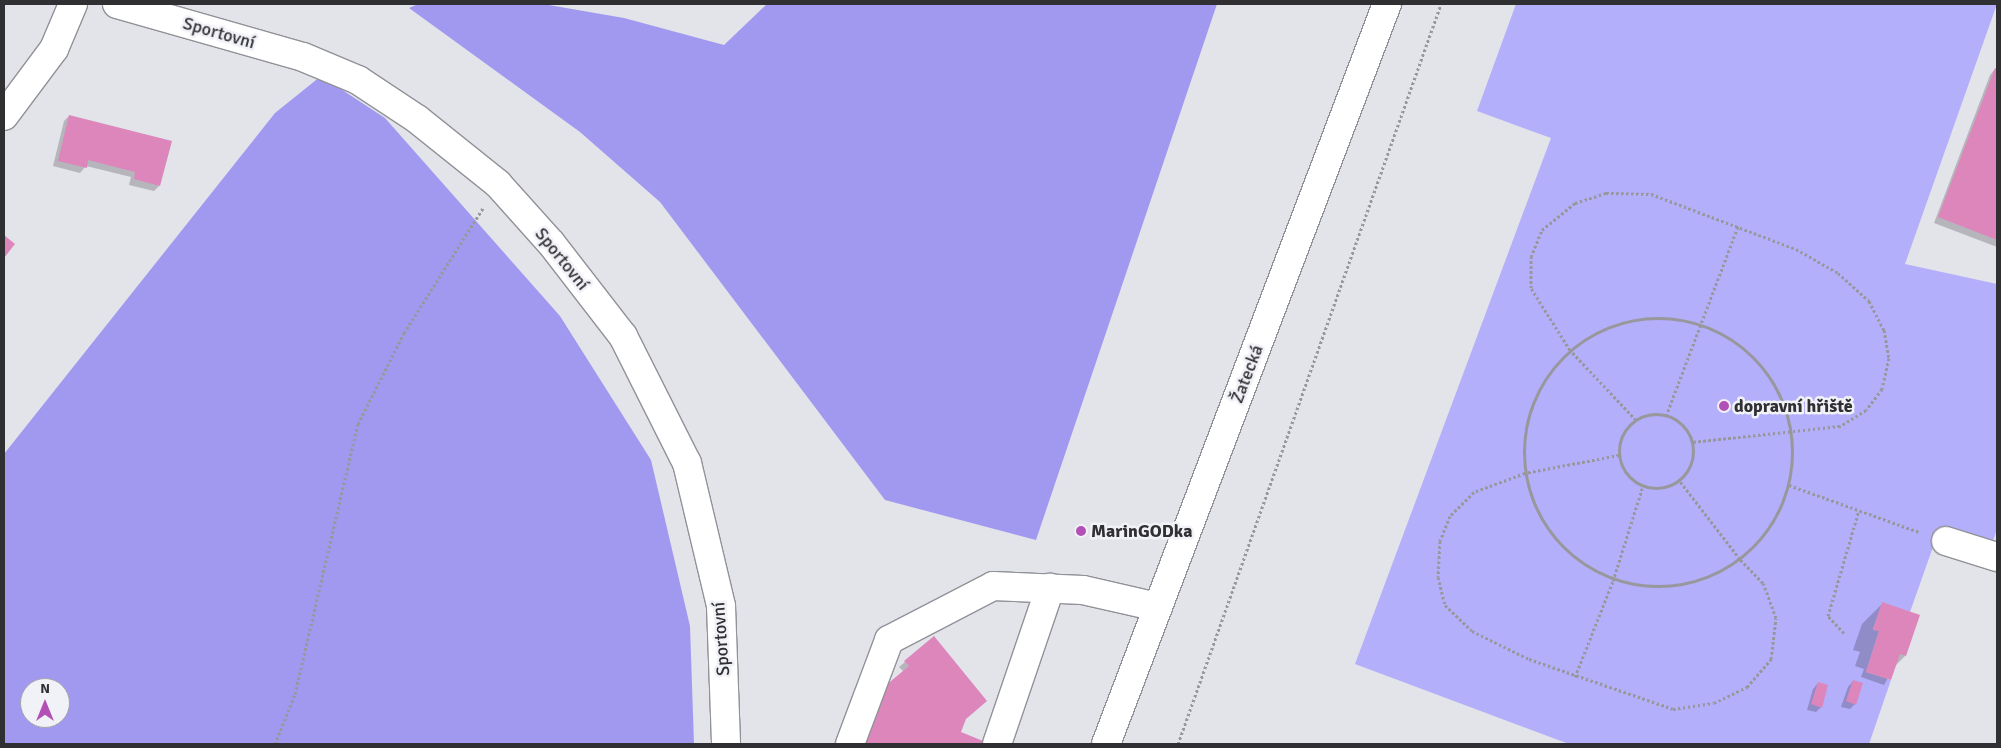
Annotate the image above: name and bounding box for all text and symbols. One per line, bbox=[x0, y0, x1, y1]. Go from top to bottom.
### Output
street label: Sportovní bbox=[180, 12, 258, 54]
street label: Sportovní bbox=[530, 223, 594, 295]
street label: Žatecká bbox=[1226, 342, 1268, 406]
place label: dopravní hřiště bbox=[1734, 395, 1853, 417]
marker: dopravní hřiště bbox=[1718, 400, 1730, 412]
place label: MarinGODka bbox=[1091, 520, 1192, 542]
marker: MarinGODka bbox=[1075, 525, 1087, 537]
street label: Sportovní bbox=[708, 601, 734, 677]
north arrow bbox=[20, 678, 70, 728]
text: N bbox=[40, 680, 50, 697]

